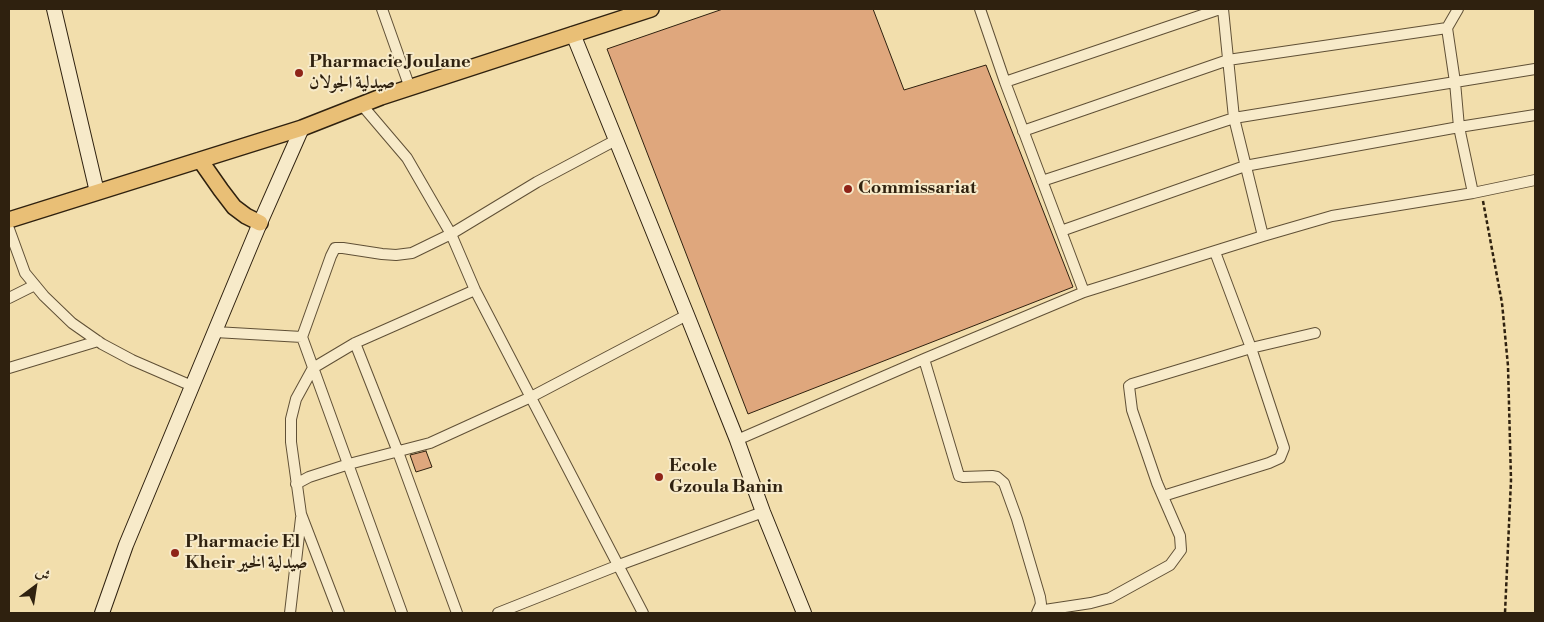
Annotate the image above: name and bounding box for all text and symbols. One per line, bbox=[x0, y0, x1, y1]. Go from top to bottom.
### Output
place label: Pharmacie Joulane صيدلية الجولان bbox=[309, 52, 471, 94]
marker: Pharmacie Joulane صيدلية الجولان bbox=[293, 67, 305, 79]
place label: Commissariat bbox=[858, 178, 976, 200]
marker: Commissariat bbox=[842, 183, 854, 195]
place label: Ecole Gzoula Banin bbox=[669, 456, 783, 498]
marker: Ecole Gzoula Banin bbox=[653, 471, 665, 483]
place label: Pharmacie El Kheir صيدلية الخير bbox=[185, 532, 308, 574]
marker: Pharmacie El Kheir صيدلية الخير bbox=[169, 547, 181, 559]
north arrow bbox=[10, 562, 60, 612]
text: ش bbox=[32, 563, 53, 585]

